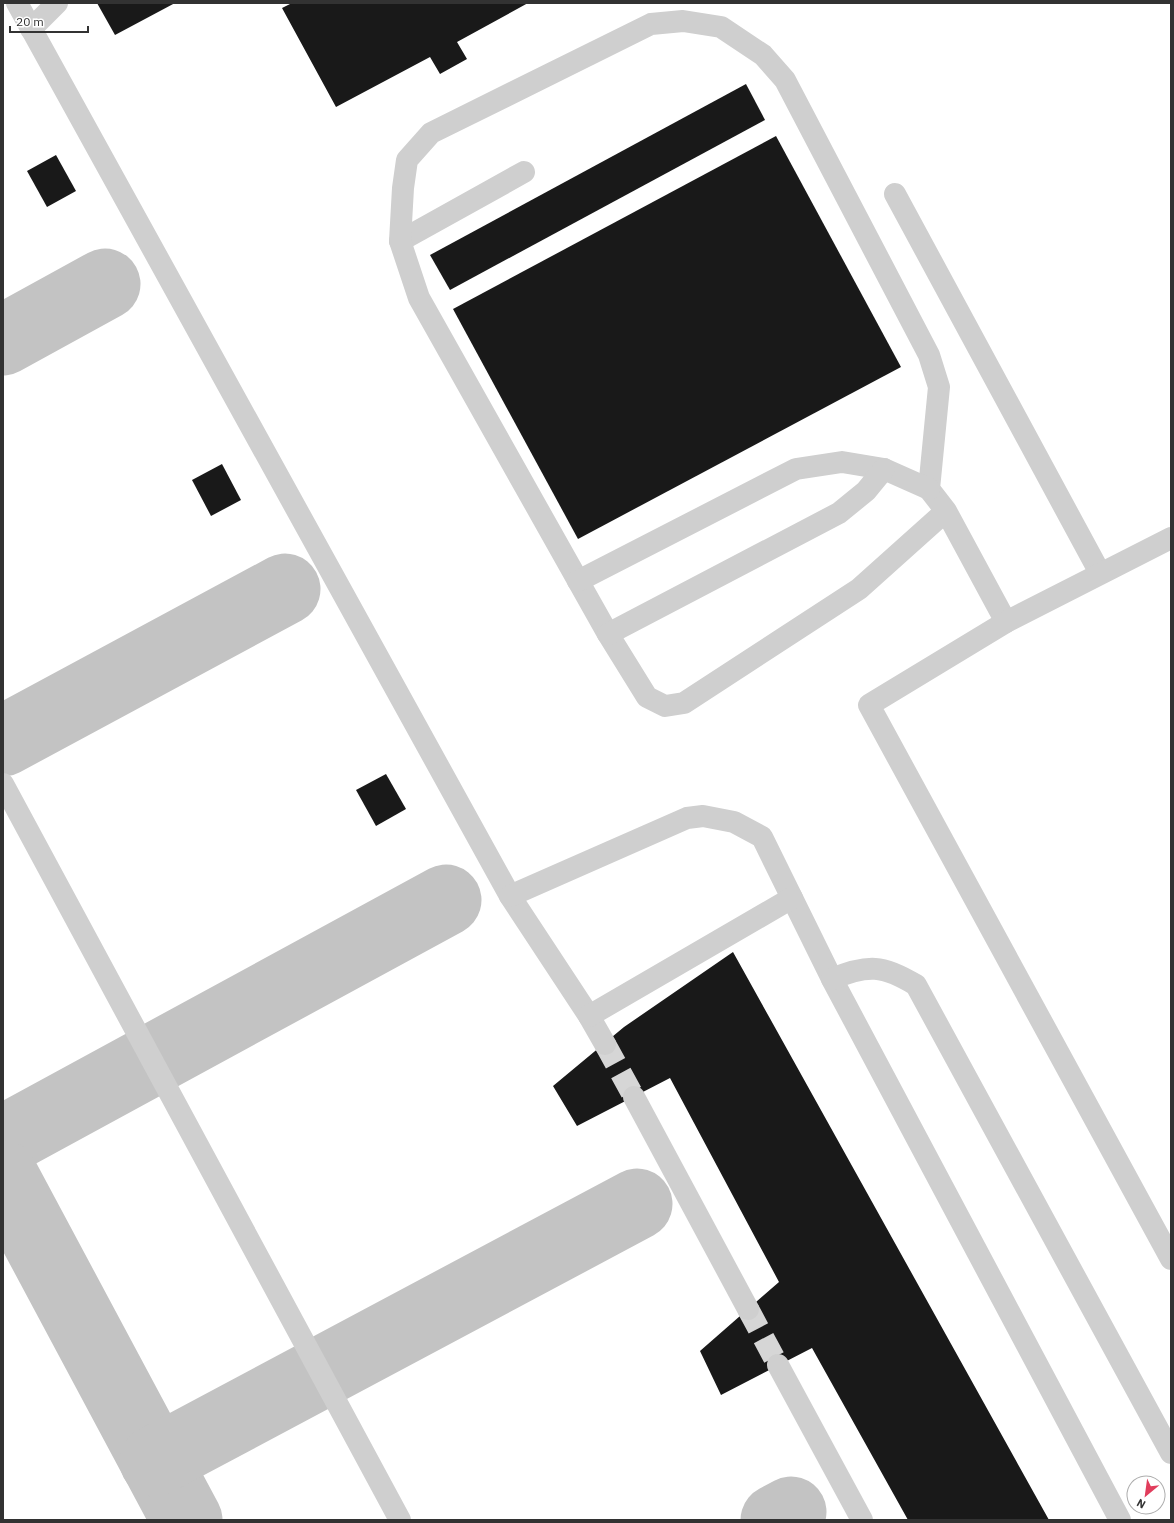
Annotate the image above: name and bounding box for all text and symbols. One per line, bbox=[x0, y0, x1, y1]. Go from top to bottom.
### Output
scale bar bbox=[10, 8, 88, 34]
text: 20 m bbox=[16, 14, 44, 29]
north arrow bbox=[1126, 1475, 1166, 1515]
text: N bbox=[1134, 1496, 1148, 1512]

